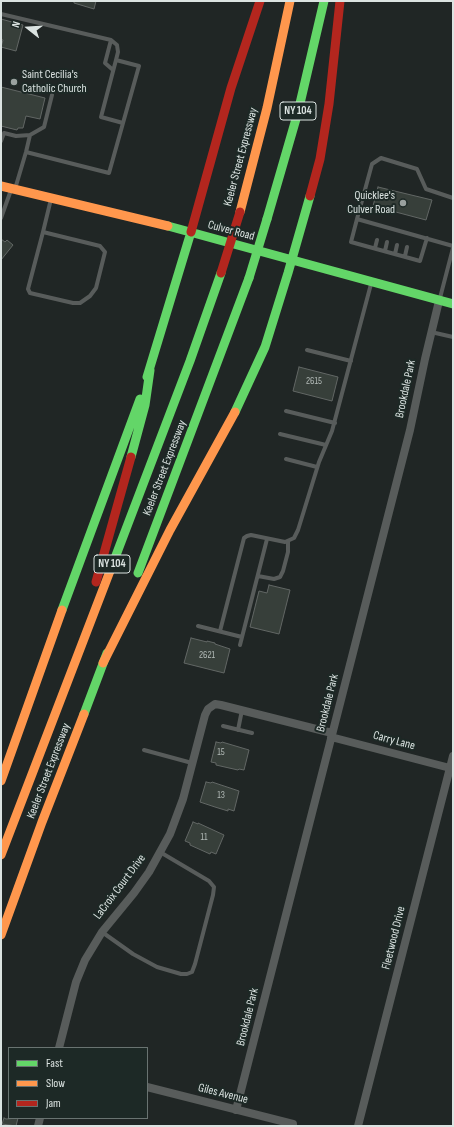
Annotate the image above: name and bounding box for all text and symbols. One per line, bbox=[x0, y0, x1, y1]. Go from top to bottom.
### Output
north arrow bbox=[8, 8, 48, 48]
text: N bbox=[9, 20, 23, 29]
place label: Saint Cecilia's Catholic Church bbox=[22, 68, 87, 96]
marker: Saint Cecilia's Catholic Church bbox=[9, 77, 19, 87]
road number: NY 104 bbox=[280, 102, 316, 120]
street label: Keeler Street Expressway bbox=[221, 106, 261, 208]
place label: Quicklee's Culver Road bbox=[347, 189, 395, 217]
marker: Quicklee's Culver Road bbox=[398, 198, 408, 208]
street label: Culver Road bbox=[206, 218, 256, 244]
street label: Brookdale Park bbox=[393, 359, 419, 419]
house number: 2615 bbox=[306, 375, 322, 387]
street label: Keeler Street Expressway bbox=[140, 418, 190, 518]
road number: NY 104 bbox=[94, 555, 130, 573]
house number: 2621 bbox=[199, 649, 215, 661]
street label: Brookdale Park bbox=[314, 673, 342, 733]
street label: Keeler Street Expressway bbox=[24, 721, 74, 821]
street label: Carry Lane bbox=[371, 729, 417, 753]
house number: 15 bbox=[217, 746, 225, 758]
house number: 13 bbox=[217, 789, 225, 801]
house number: 11 bbox=[201, 831, 207, 843]
street label: LaCroix Court Drive bbox=[91, 852, 149, 922]
street label: Fleetwood Drive bbox=[379, 905, 409, 971]
street label: Brookdale Park bbox=[234, 987, 262, 1047]
legend bbox=[8, 1047, 148, 1119]
text: Fast bbox=[46, 1056, 63, 1071]
text: Slow bbox=[46, 1076, 65, 1091]
street label: Giles Avenue bbox=[197, 1081, 249, 1107]
text: Jam bbox=[46, 1096, 61, 1111]

